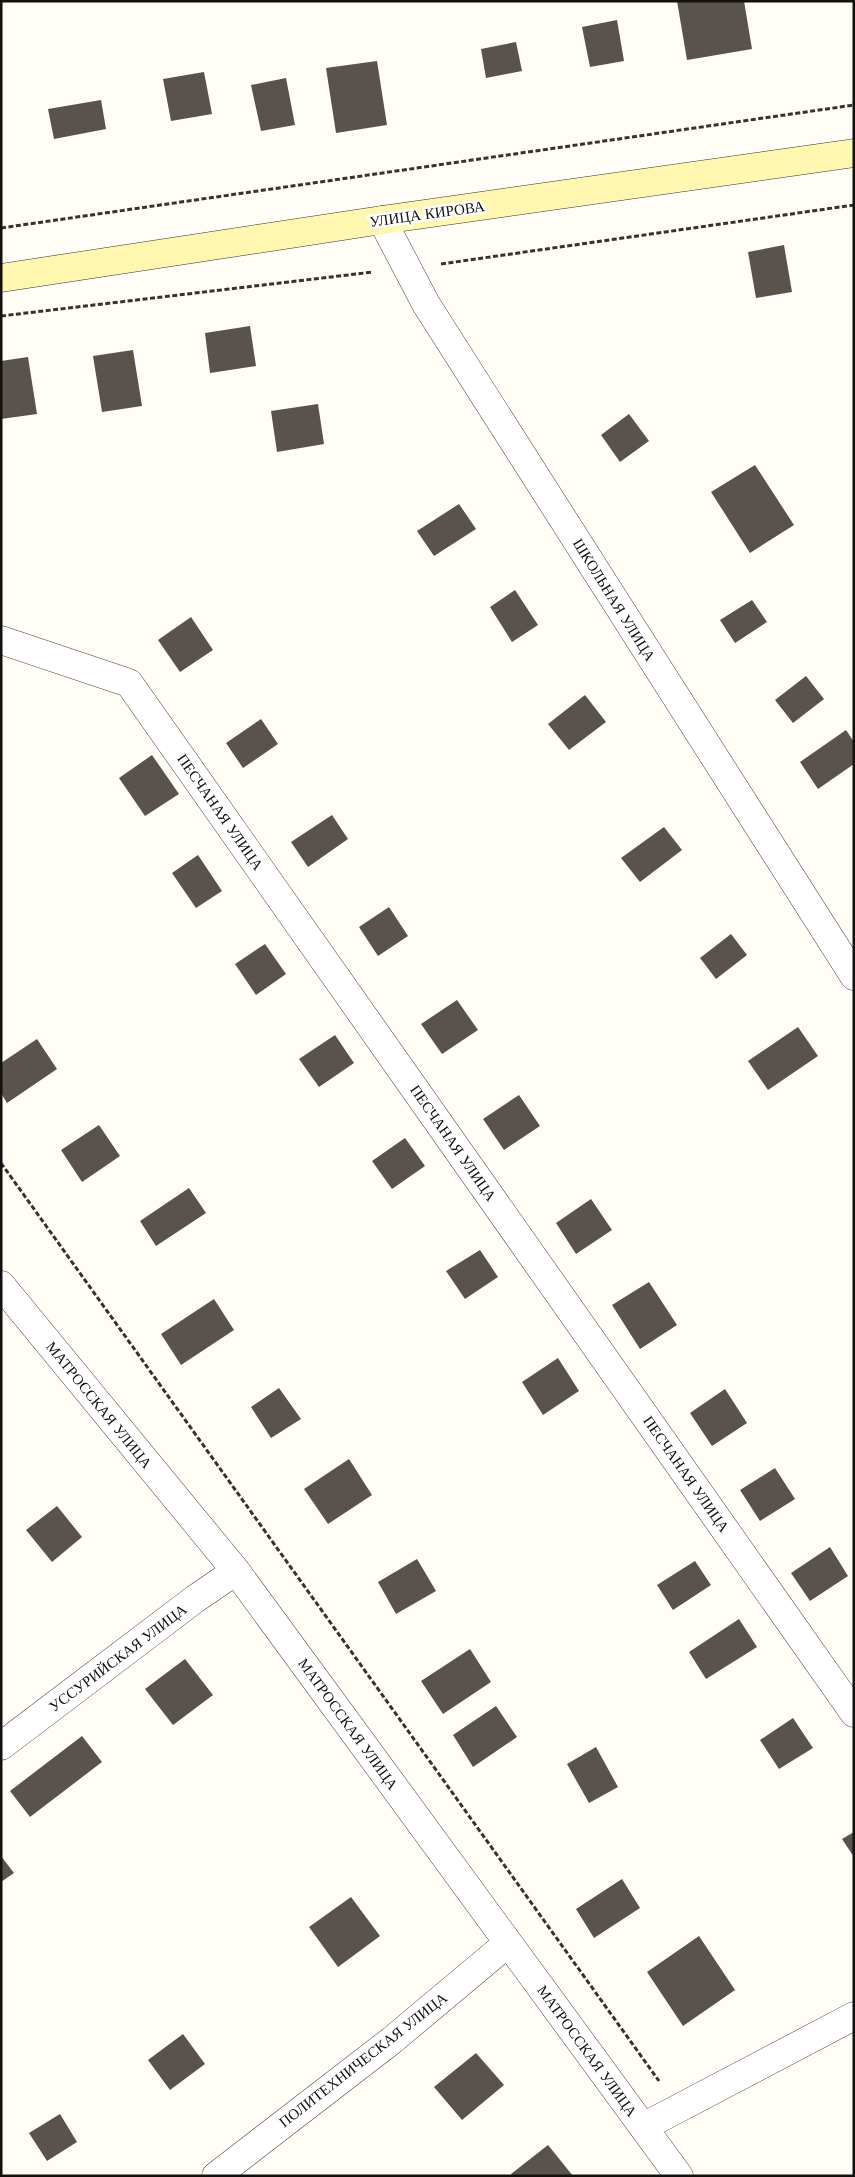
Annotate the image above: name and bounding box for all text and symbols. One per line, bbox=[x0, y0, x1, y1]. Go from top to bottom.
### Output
street label: УЛИЦА КИРОВА bbox=[368, 196, 486, 231]
street label: ШКОЛЬНАЯ УЛИЦА bbox=[569, 535, 660, 665]
street label: ПЕСЧАНАЯ УЛИЦА bbox=[173, 750, 268, 874]
street label: ПЕСЧАНАЯ УЛИЦА bbox=[406, 1081, 501, 1205]
street label: МАТРОССКАЯ УЛИЦА bbox=[42, 1337, 157, 1472]
street label: ПЕСЧАНАЯ УЛИЦА bbox=[639, 1412, 734, 1536]
street label: УССУРИЙСКАЯ УЛИЦА bbox=[45, 1599, 191, 1716]
street label: МАТРОССКАЯ УЛИЦА bbox=[294, 1654, 403, 1793]
street label: МАТРОССКАЯ УЛИЦА bbox=[533, 1981, 642, 2120]
street label: ПОЛИТЕХНИЧЕСКАЯ УЛИЦА bbox=[275, 1988, 451, 2131]

